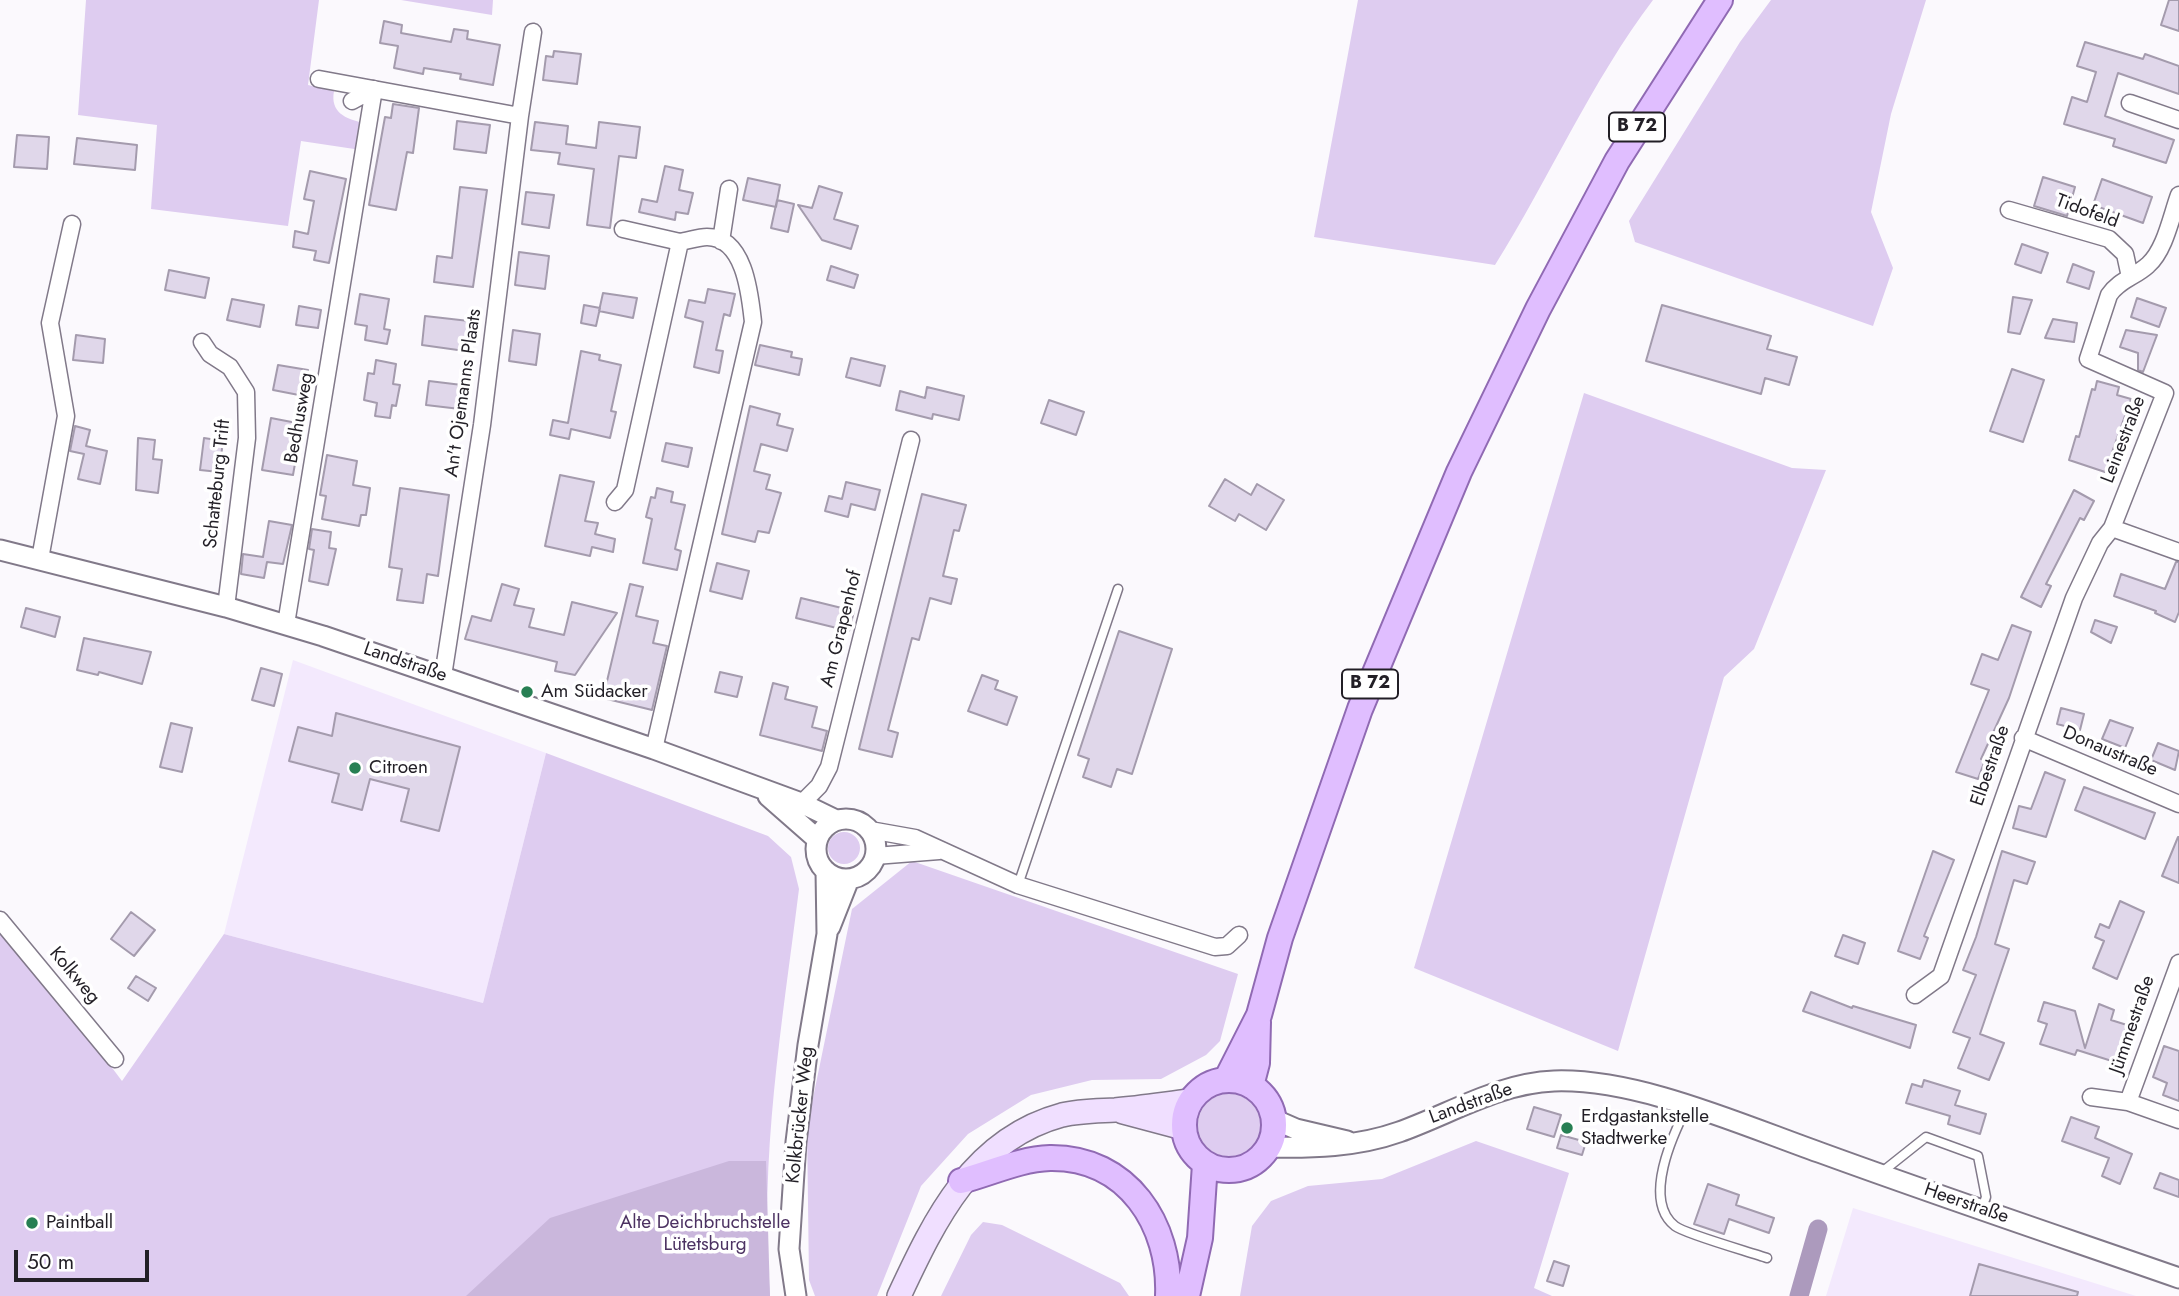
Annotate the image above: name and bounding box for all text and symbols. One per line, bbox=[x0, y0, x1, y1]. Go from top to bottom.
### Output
road number: B 72 bbox=[1609, 112, 1665, 142]
street label: Tidofeld bbox=[2052, 190, 2122, 234]
street label: An't Ojemanns Plaats bbox=[441, 307, 487, 479]
street label: Bedhusweg bbox=[281, 371, 319, 465]
street label: Leinestraße bbox=[2097, 393, 2151, 487]
street label: Schatteburg Trift bbox=[200, 418, 236, 550]
street label: Am Grapenhof bbox=[816, 568, 868, 690]
street label: Landstraße bbox=[360, 638, 450, 688]
road number: B 72 bbox=[1342, 670, 1398, 698]
place label: Am Südacker bbox=[541, 681, 648, 703]
marker: Am Südacker bbox=[519, 684, 535, 700]
street label: Donaustraße bbox=[2059, 722, 2161, 782]
street label: Elbestraße bbox=[1967, 723, 2015, 809]
place label: Citroen bbox=[369, 757, 428, 779]
marker: Citroen bbox=[347, 760, 363, 776]
street label: Kolkweg bbox=[44, 943, 104, 1009]
street label: Jümmestraße bbox=[2106, 973, 2160, 1077]
street label: Kolkbrücker Weg bbox=[782, 1045, 820, 1185]
street label: Landstraße bbox=[1426, 1078, 1516, 1130]
place label: Erdgastankstelle Stadtwerke bbox=[1581, 1106, 1709, 1150]
marker: Erdgastankstelle Stadtwerke bbox=[1559, 1120, 1575, 1136]
street label: Heerstraße bbox=[1921, 1179, 2011, 1229]
place label: Paintball bbox=[46, 1212, 113, 1234]
park label: Alte Deichbruchstelle Lütetsburg bbox=[620, 1212, 790, 1256]
marker: Paintball bbox=[24, 1215, 40, 1231]
scale bar bbox=[18, 1236, 152, 1280]
text: 50 m bbox=[27, 1247, 74, 1277]

